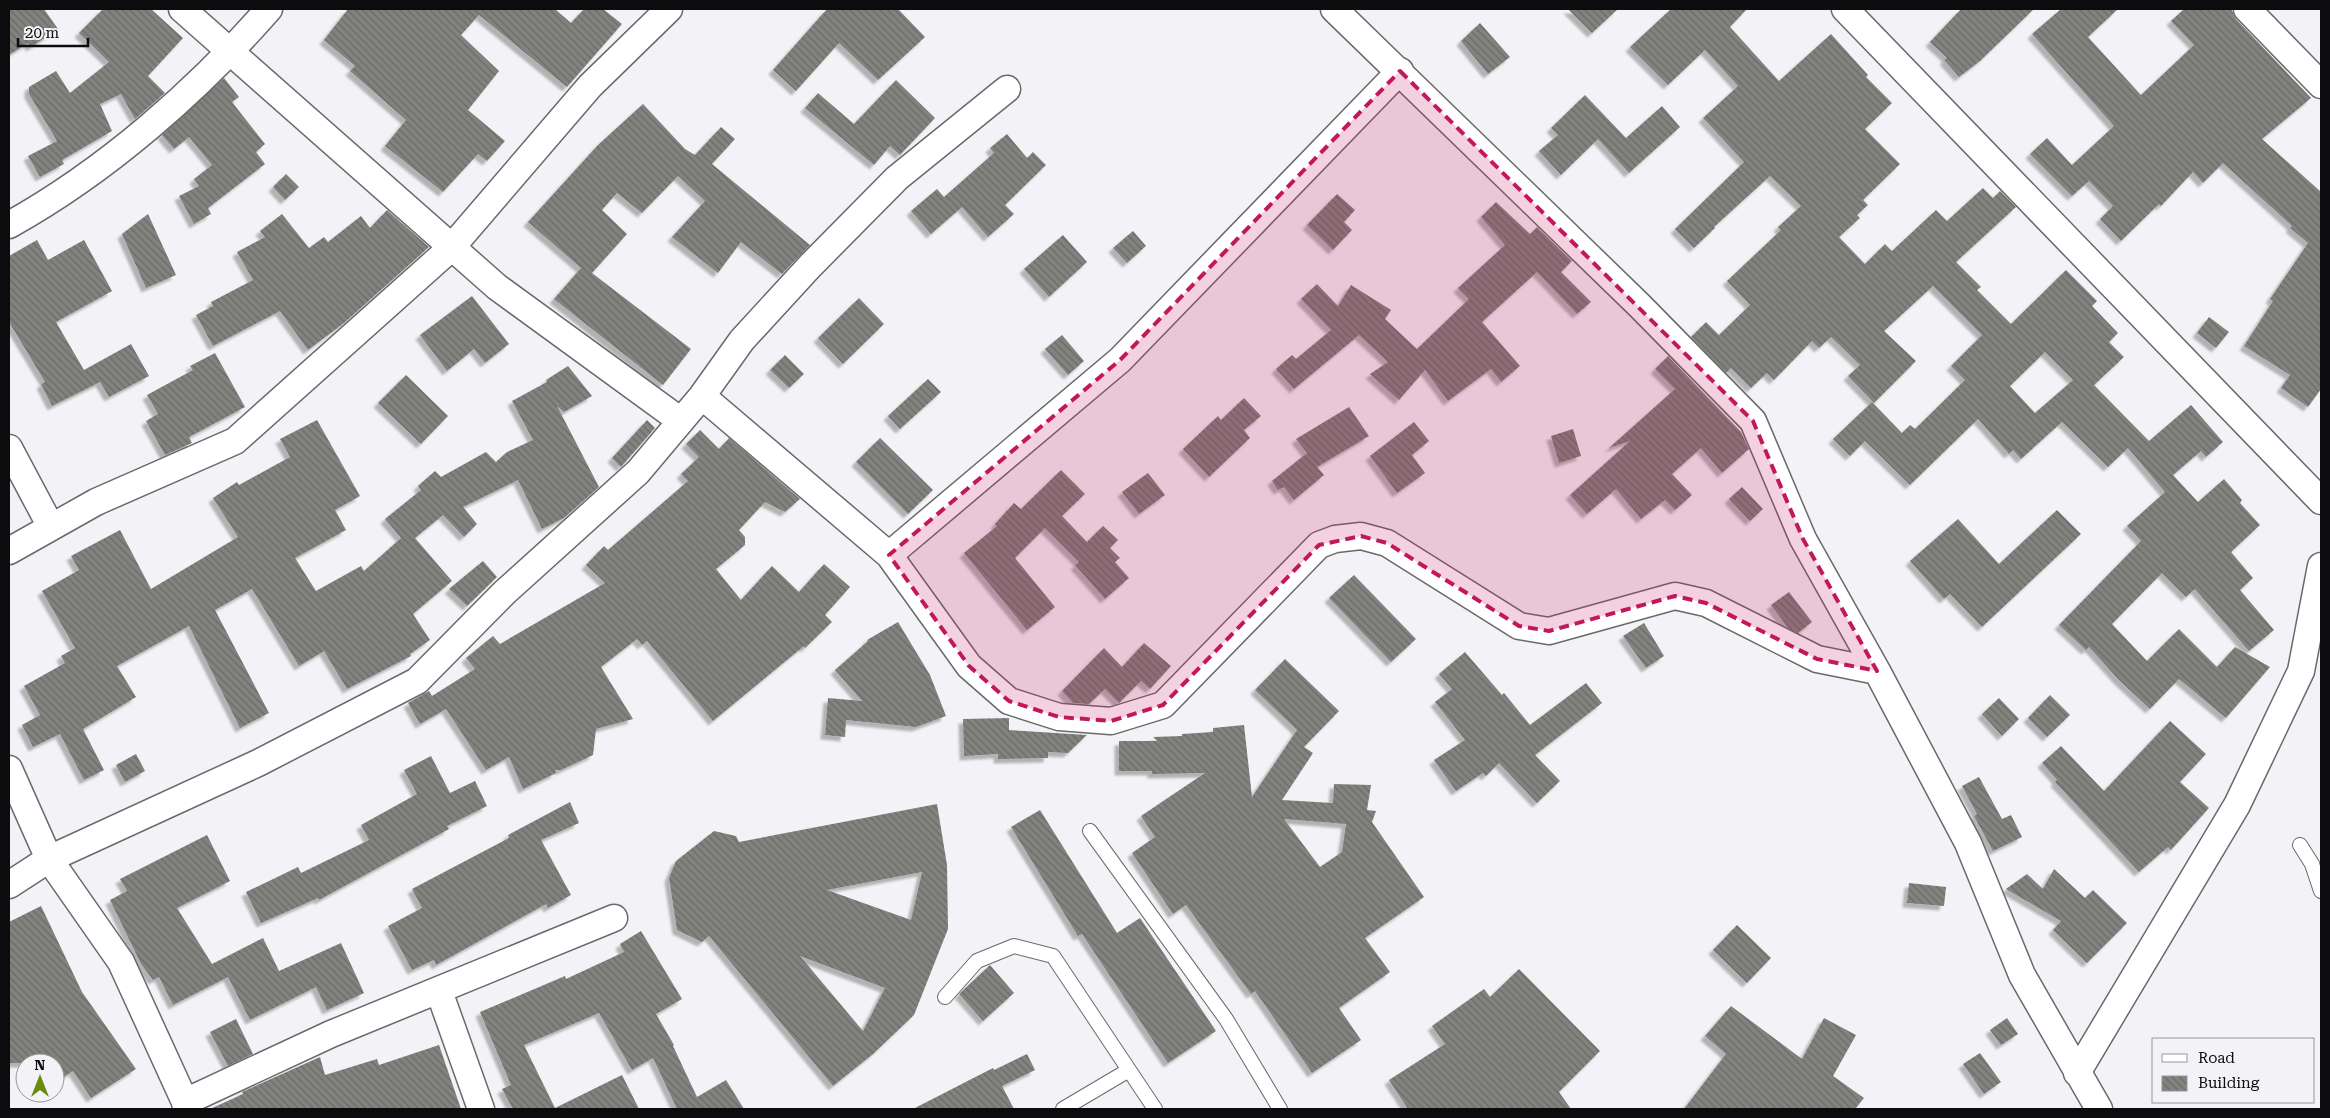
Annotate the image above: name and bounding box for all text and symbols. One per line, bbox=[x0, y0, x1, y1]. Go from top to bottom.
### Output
scale bar bbox=[18, 15, 88, 47]
text: 20 m bbox=[25, 24, 60, 42]
legend bbox=[2152, 1038, 2315, 1103]
text: Road bbox=[2198, 1049, 2235, 1067]
north arrow bbox=[15, 1053, 65, 1103]
text: N bbox=[35, 1057, 46, 1073]
text: Building bbox=[2198, 1074, 2260, 1092]

